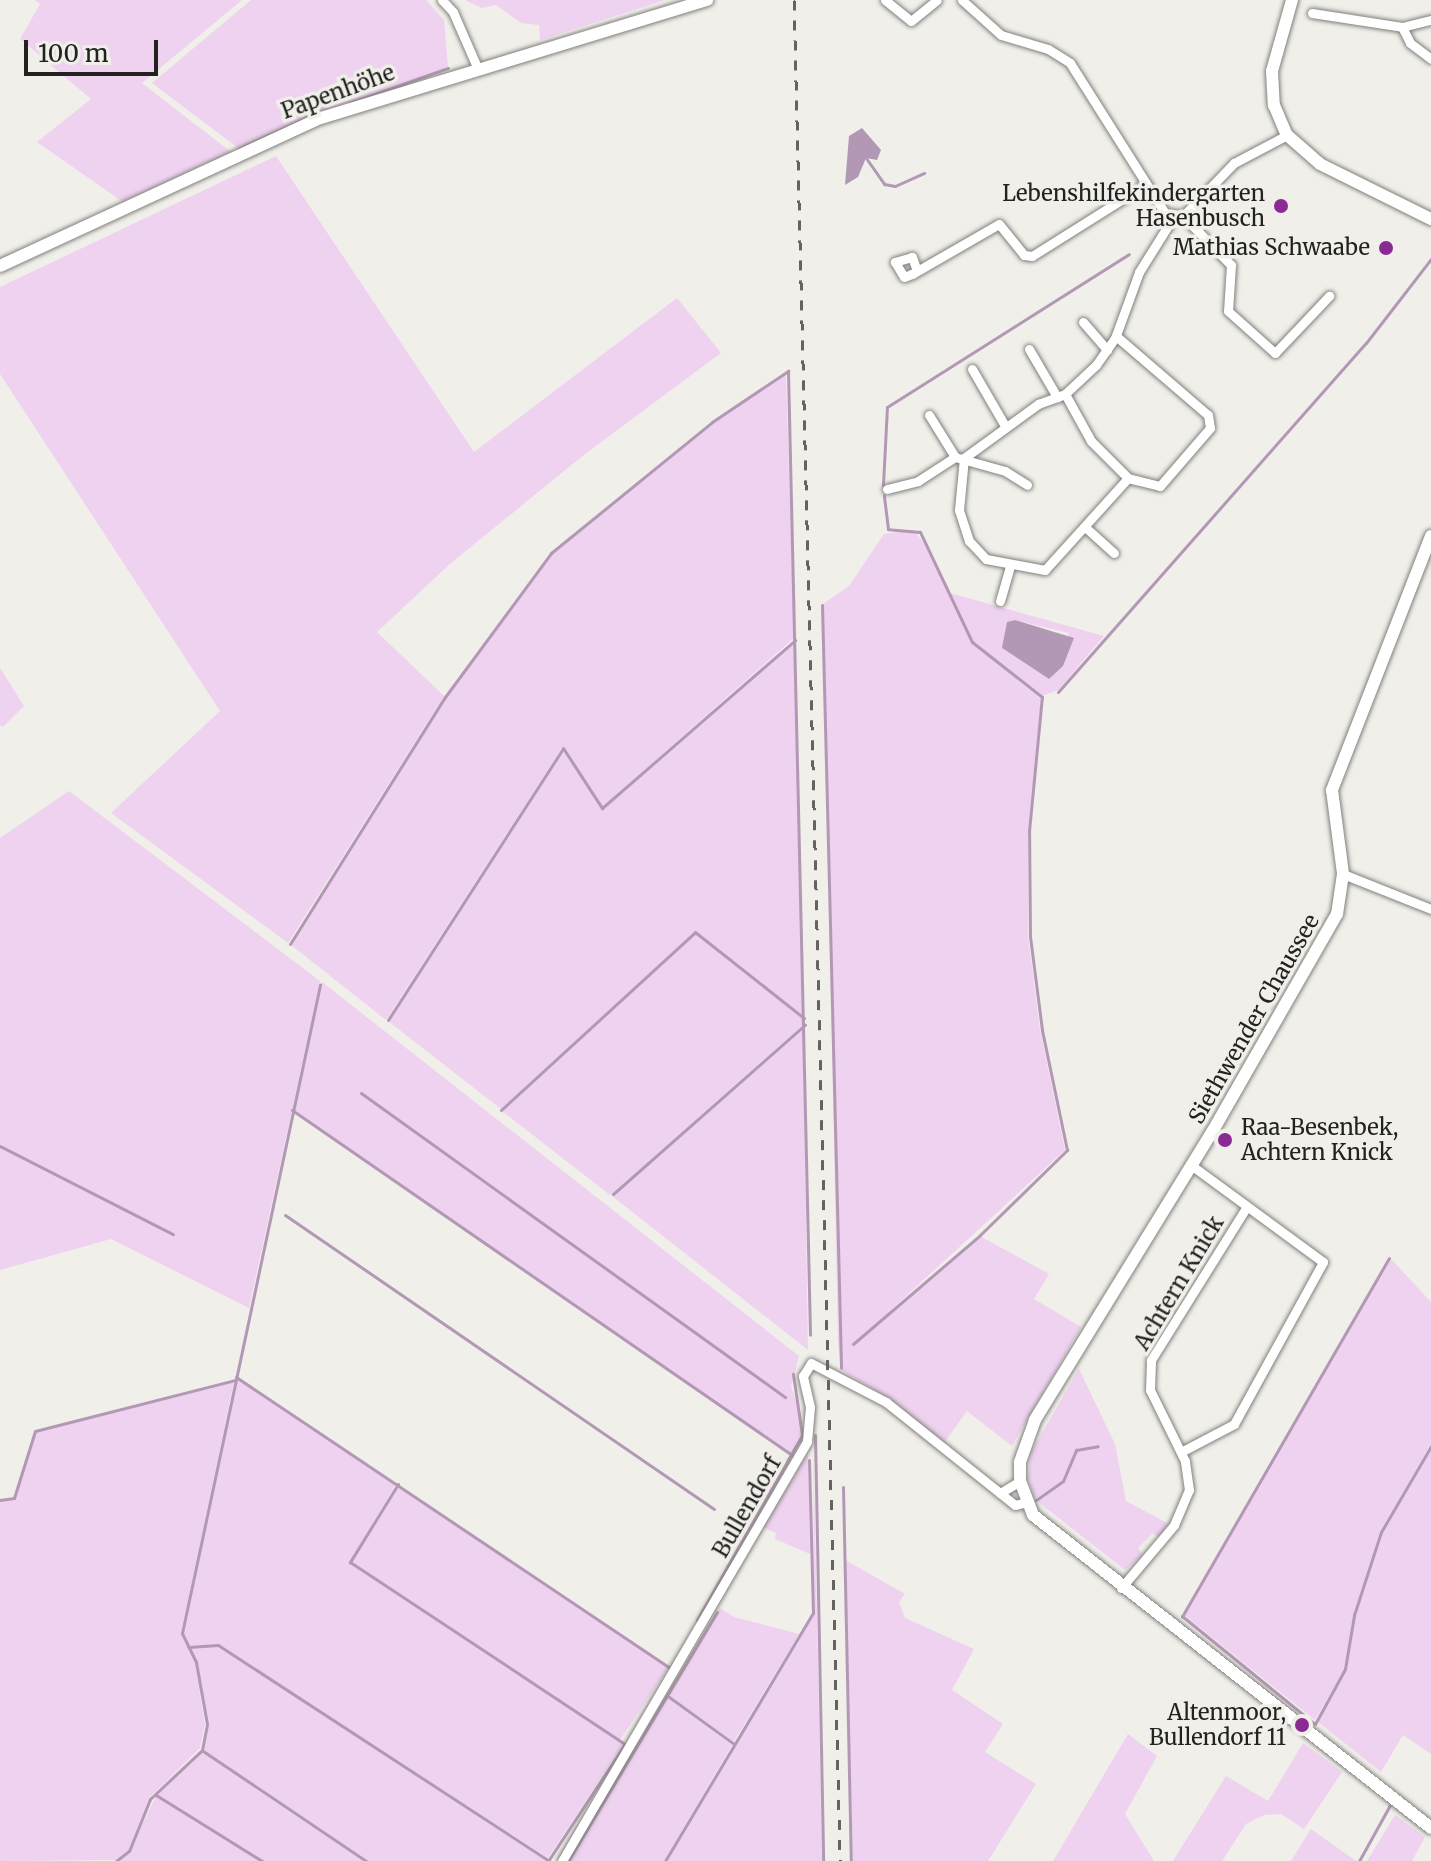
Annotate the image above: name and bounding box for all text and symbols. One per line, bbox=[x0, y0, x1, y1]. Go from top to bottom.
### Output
scale bar bbox=[28, 24, 162, 74]
text: 100 m bbox=[38, 38, 108, 69]
street label: Papenhöhe bbox=[278, 59, 398, 125]
place label: Lebenshilfekindergarten Hasenbusch bbox=[1002, 180, 1265, 232]
marker: Lebenshilfekindergarten Hasenbusch bbox=[1272, 197, 1290, 215]
place label: Mathias Schwaabe bbox=[1173, 235, 1370, 261]
marker: Mathias Schwaabe bbox=[1377, 239, 1395, 257]
street label: Siethwender Chaussee bbox=[1183, 910, 1325, 1128]
place label: Raa-Besenbek, Achtern Knick bbox=[1241, 1114, 1398, 1166]
marker: Raa-Besenbek, Achtern Knick bbox=[1216, 1131, 1234, 1149]
street label: Achtern Knick bbox=[1129, 1211, 1229, 1355]
street label: Bullendorf bbox=[707, 1452, 787, 1562]
place label: Altenmoor, Bullendorf 11 bbox=[1149, 1699, 1286, 1750]
marker: Altenmoor, Bullendorf 11 bbox=[1293, 1716, 1311, 1734]

